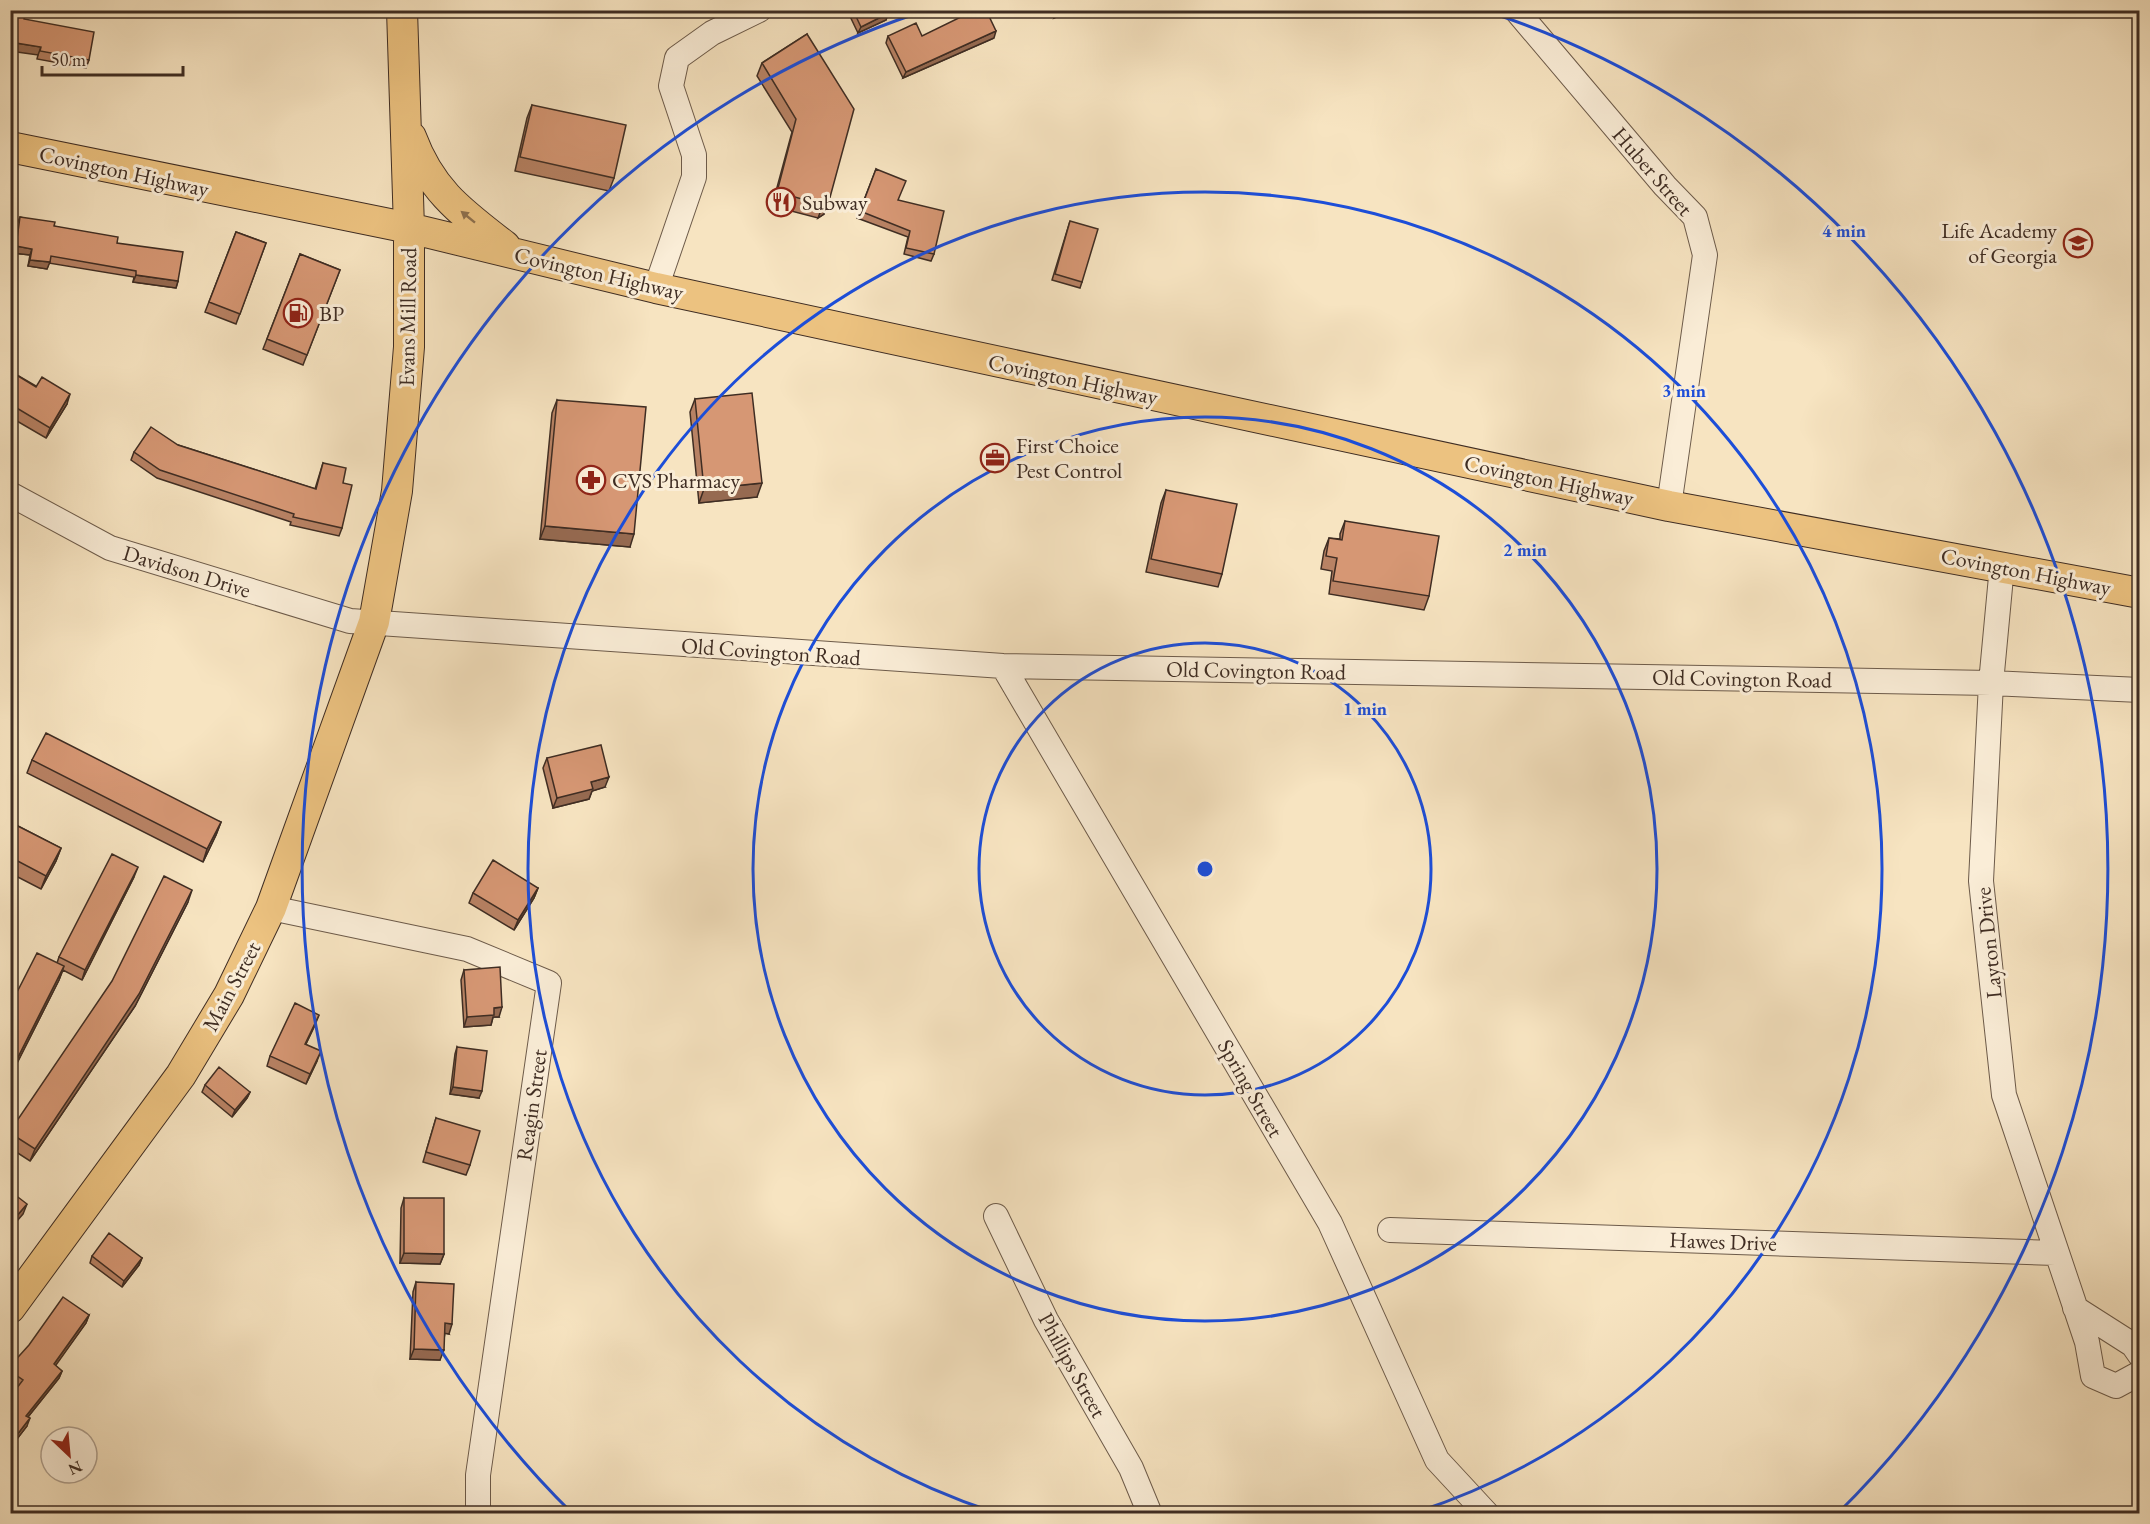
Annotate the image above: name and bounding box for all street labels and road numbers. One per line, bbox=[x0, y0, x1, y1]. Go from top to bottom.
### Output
street label: Huber Street bbox=[1606, 121, 1700, 222]
street label: Covington Highway bbox=[36, 139, 212, 204]
street label: Covington Highway bbox=[511, 240, 687, 307]
street label: Evans Mill Road bbox=[392, 246, 423, 387]
street label: Covington Highway bbox=[985, 347, 1161, 412]
street label: Covington Highway bbox=[1461, 448, 1637, 513]
street label: Davidson Drive bbox=[119, 538, 255, 605]
street label: Covington Highway bbox=[1938, 541, 2114, 602]
street label: Old Covington Road bbox=[680, 631, 863, 672]
street label: Old Covington Road bbox=[1166, 654, 1347, 687]
street label: Old Covington Road bbox=[1652, 662, 1833, 695]
street label: Layton Drive bbox=[1968, 885, 2009, 1000]
street label: Main Street bbox=[196, 936, 267, 1036]
street label: Spring Street bbox=[1211, 1034, 1290, 1142]
street label: Reagin Street bbox=[509, 1047, 554, 1163]
street label: Hawes Drive bbox=[1669, 1225, 1778, 1258]
street label: Phillips Street bbox=[1032, 1307, 1113, 1423]

